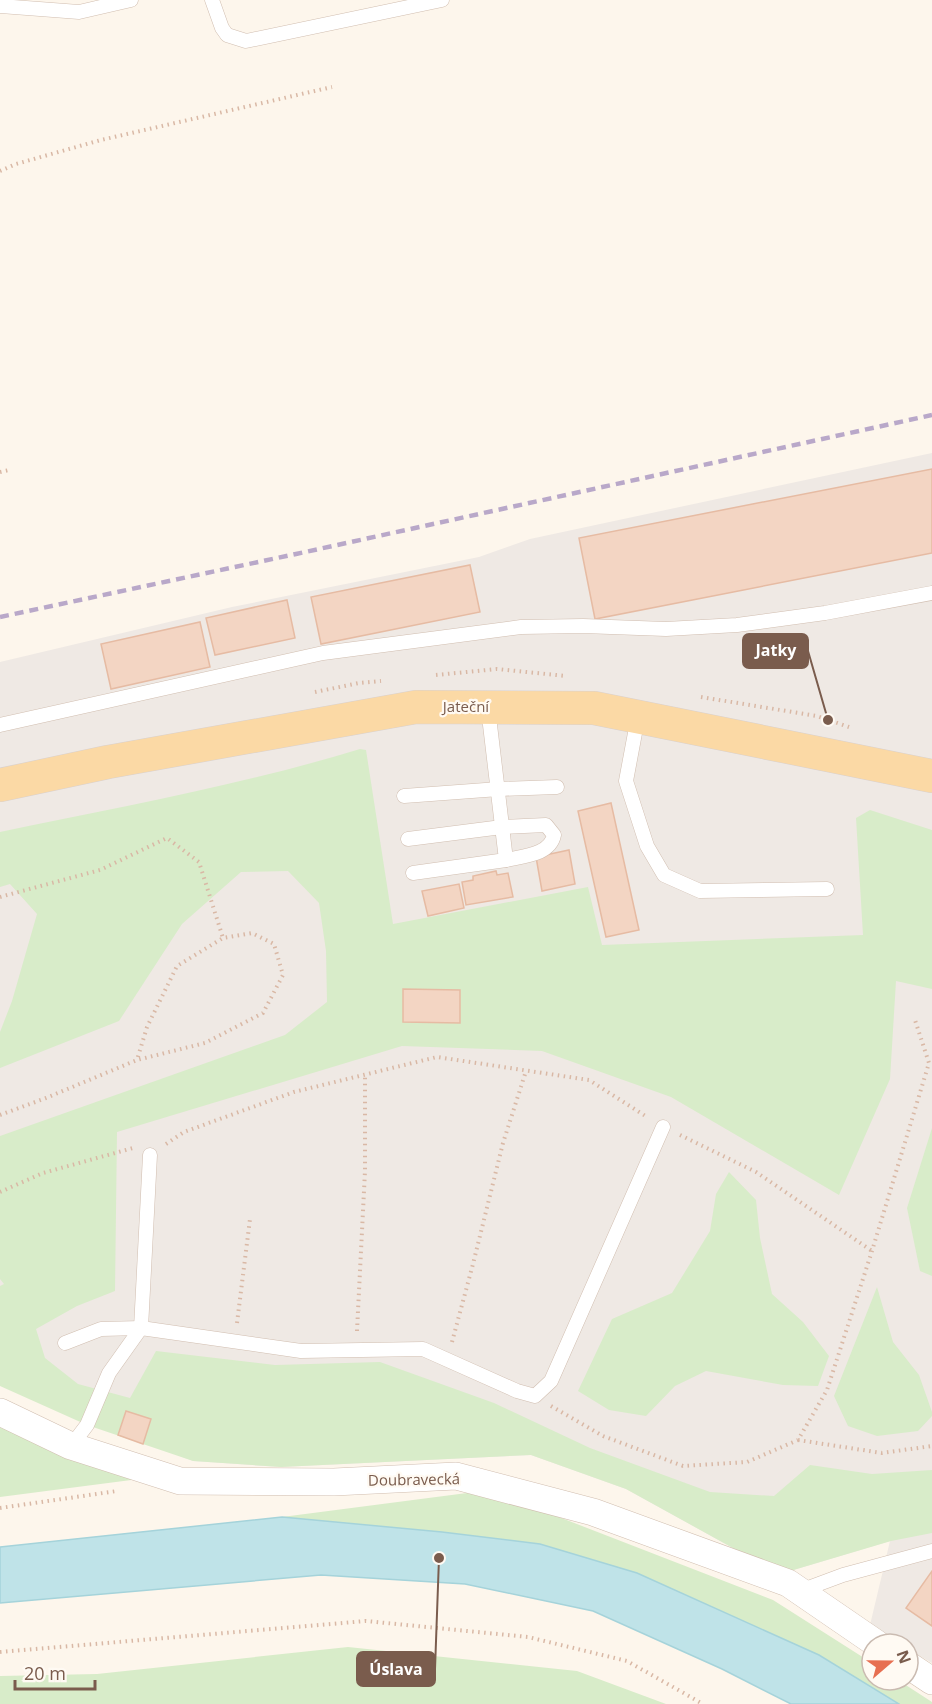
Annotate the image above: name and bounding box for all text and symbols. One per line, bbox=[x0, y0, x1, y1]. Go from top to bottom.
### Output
callout: Jatky bbox=[743, 634, 808, 668]
text: Jatky bbox=[754, 639, 797, 661]
street label: Jateční bbox=[441, 696, 490, 716]
street label: Doubravecká bbox=[368, 1468, 460, 1490]
north arrow bbox=[860, 1632, 920, 1692]
text: N bbox=[892, 1647, 917, 1667]
callout: Úslava bbox=[357, 1652, 435, 1686]
scale bar bbox=[15, 1653, 94, 1691]
text: Úslava bbox=[369, 1658, 423, 1680]
text: 20 m bbox=[24, 1661, 66, 1685]

